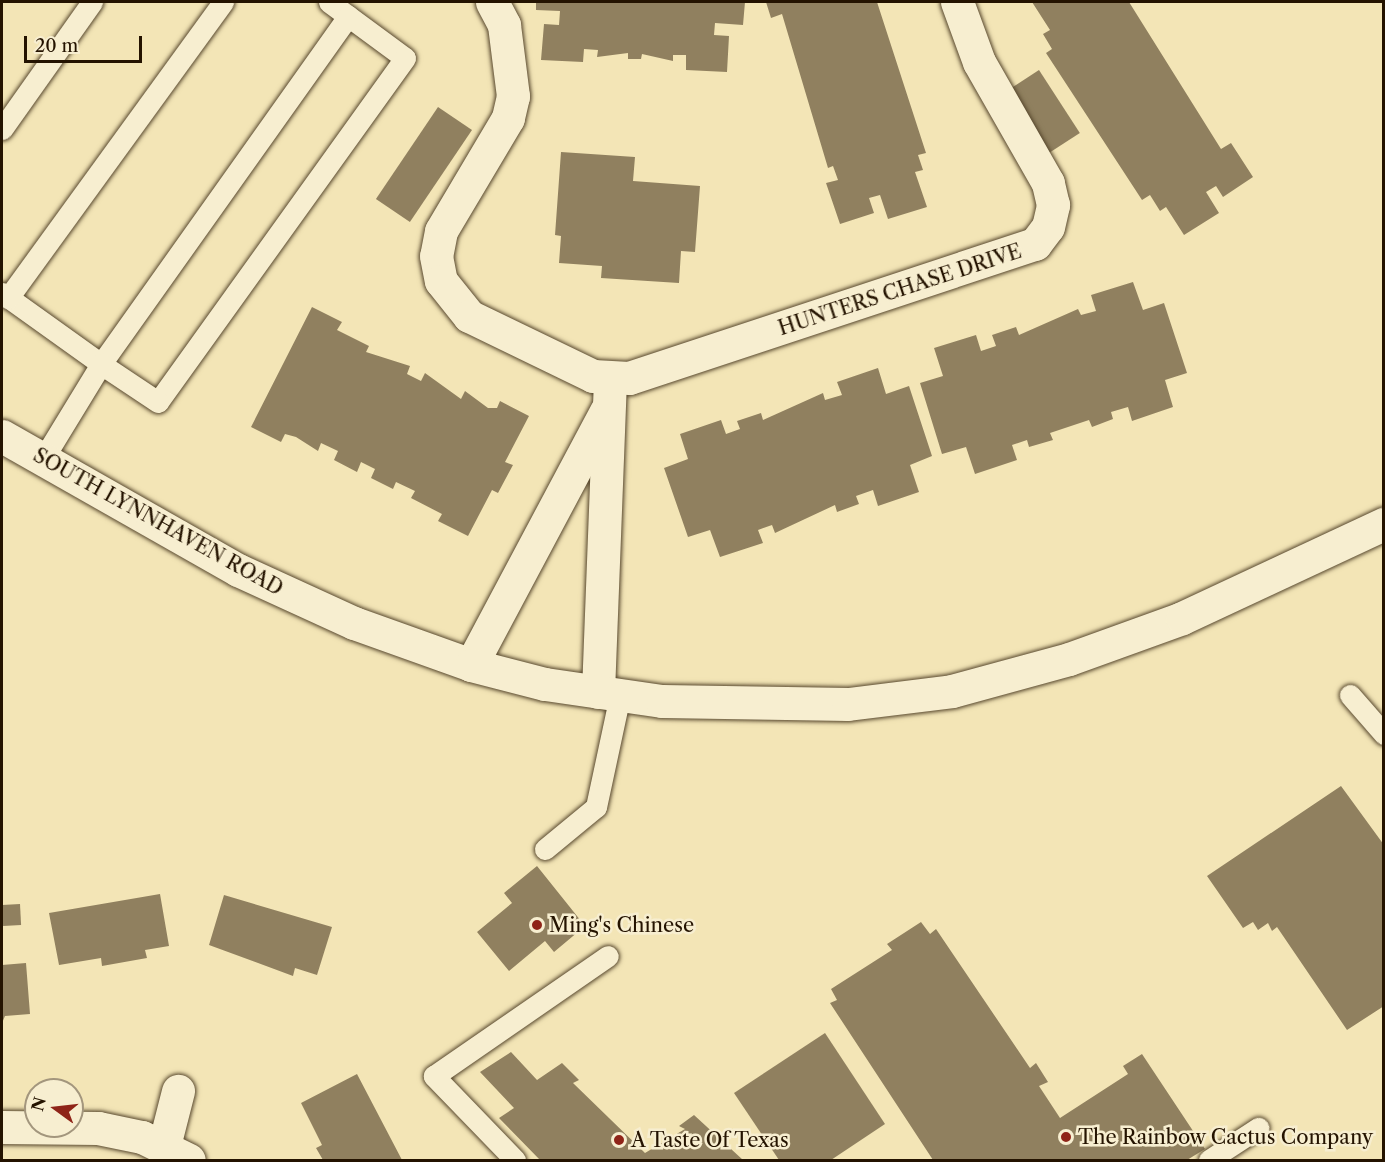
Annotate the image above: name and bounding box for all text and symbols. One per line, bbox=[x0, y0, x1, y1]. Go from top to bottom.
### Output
scale bar bbox=[27, 24, 146, 62]
text: 20 m bbox=[35, 35, 78, 57]
street label: HUNTERS CHASE DRIVE bbox=[775, 239, 1025, 341]
street label: SOUTH LYNNHAVEN ROAD bbox=[29, 443, 287, 601]
place label: Ming's Chinese bbox=[549, 913, 694, 937]
marker: Ming's Chinese bbox=[530, 918, 544, 932]
north arrow bbox=[24, 1078, 84, 1138]
text: N bbox=[27, 1095, 50, 1113]
place label: The Rainbow Cactus Company bbox=[1078, 1125, 1374, 1149]
place label: A Taste Of Texas bbox=[631, 1128, 790, 1152]
marker: The Rainbow Cactus Company bbox=[1059, 1130, 1073, 1144]
marker: A Taste Of Texas bbox=[612, 1133, 626, 1147]

